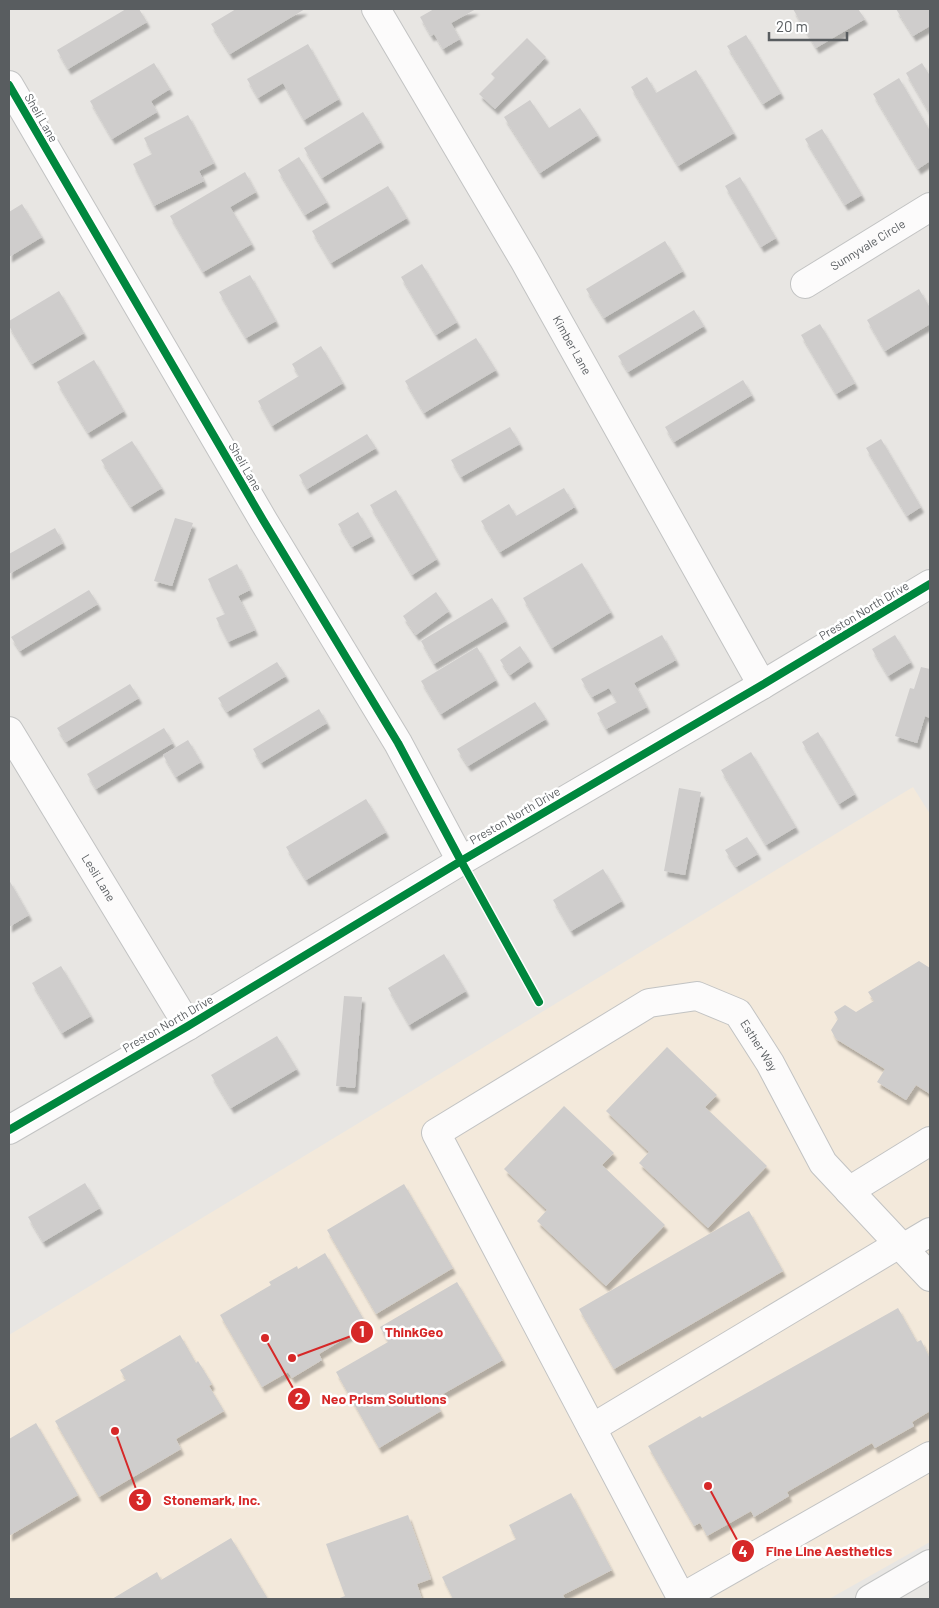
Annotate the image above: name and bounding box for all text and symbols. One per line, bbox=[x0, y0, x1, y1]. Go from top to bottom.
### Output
scale bar bbox=[769, 10, 846, 42]
text: 20 m bbox=[776, 17, 808, 35]
street label: Sheli Lane bbox=[22, 91, 61, 144]
street label: Sunnyvale Circle bbox=[828, 216, 907, 273]
street label: Kimber Lane bbox=[550, 313, 595, 377]
street label: Sheli Lane bbox=[226, 440, 265, 493]
street label: Preston North Drive bbox=[816, 578, 911, 642]
street label: Preston North Drive bbox=[467, 784, 562, 847]
street label: Lesli Lane bbox=[79, 851, 119, 904]
street label: Preston North Drive bbox=[120, 992, 215, 1055]
street label: Esther Way bbox=[738, 1017, 781, 1074]
callout: ThinkGeo bbox=[350, 1318, 453, 1347]
text: 1 bbox=[359, 1322, 365, 1340]
text: ThinkGeo bbox=[385, 1323, 443, 1340]
callout: Neo Prism Solutions bbox=[286, 1384, 456, 1413]
text: 2 bbox=[295, 1389, 303, 1407]
text: Neo Prism Solutions bbox=[322, 1390, 446, 1407]
callout: Stonemark, Inc. bbox=[128, 1485, 270, 1514]
text: 3 bbox=[136, 1490, 144, 1508]
text: Stonemark, Inc. bbox=[163, 1491, 261, 1508]
callout: Fine Line Aesthetics bbox=[731, 1537, 902, 1566]
text: 4 bbox=[738, 1542, 748, 1560]
text: Fine Line Aesthetics bbox=[766, 1542, 892, 1559]

